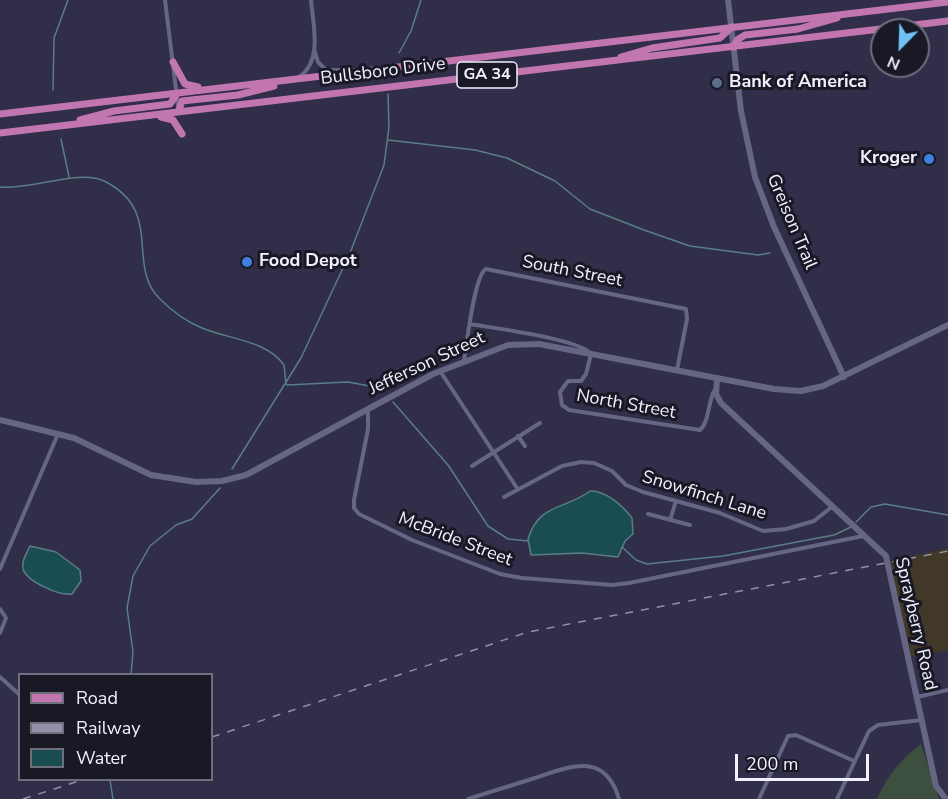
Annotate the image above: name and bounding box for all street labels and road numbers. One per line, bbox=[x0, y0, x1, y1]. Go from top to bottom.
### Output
street label: Bullsboro Drive bbox=[319, 54, 447, 90]
road number: GA 34 bbox=[457, 62, 517, 88]
street label: Greison Trail bbox=[761, 171, 821, 273]
street label: South Street bbox=[520, 252, 624, 292]
street label: Jefferson Street bbox=[366, 328, 488, 400]
street label: North Street bbox=[575, 386, 677, 424]
street label: Snowfinch Lane bbox=[639, 467, 769, 525]
street label: McBride Street bbox=[395, 508, 515, 572]
street label: Sprayberry Road bbox=[889, 555, 941, 693]

